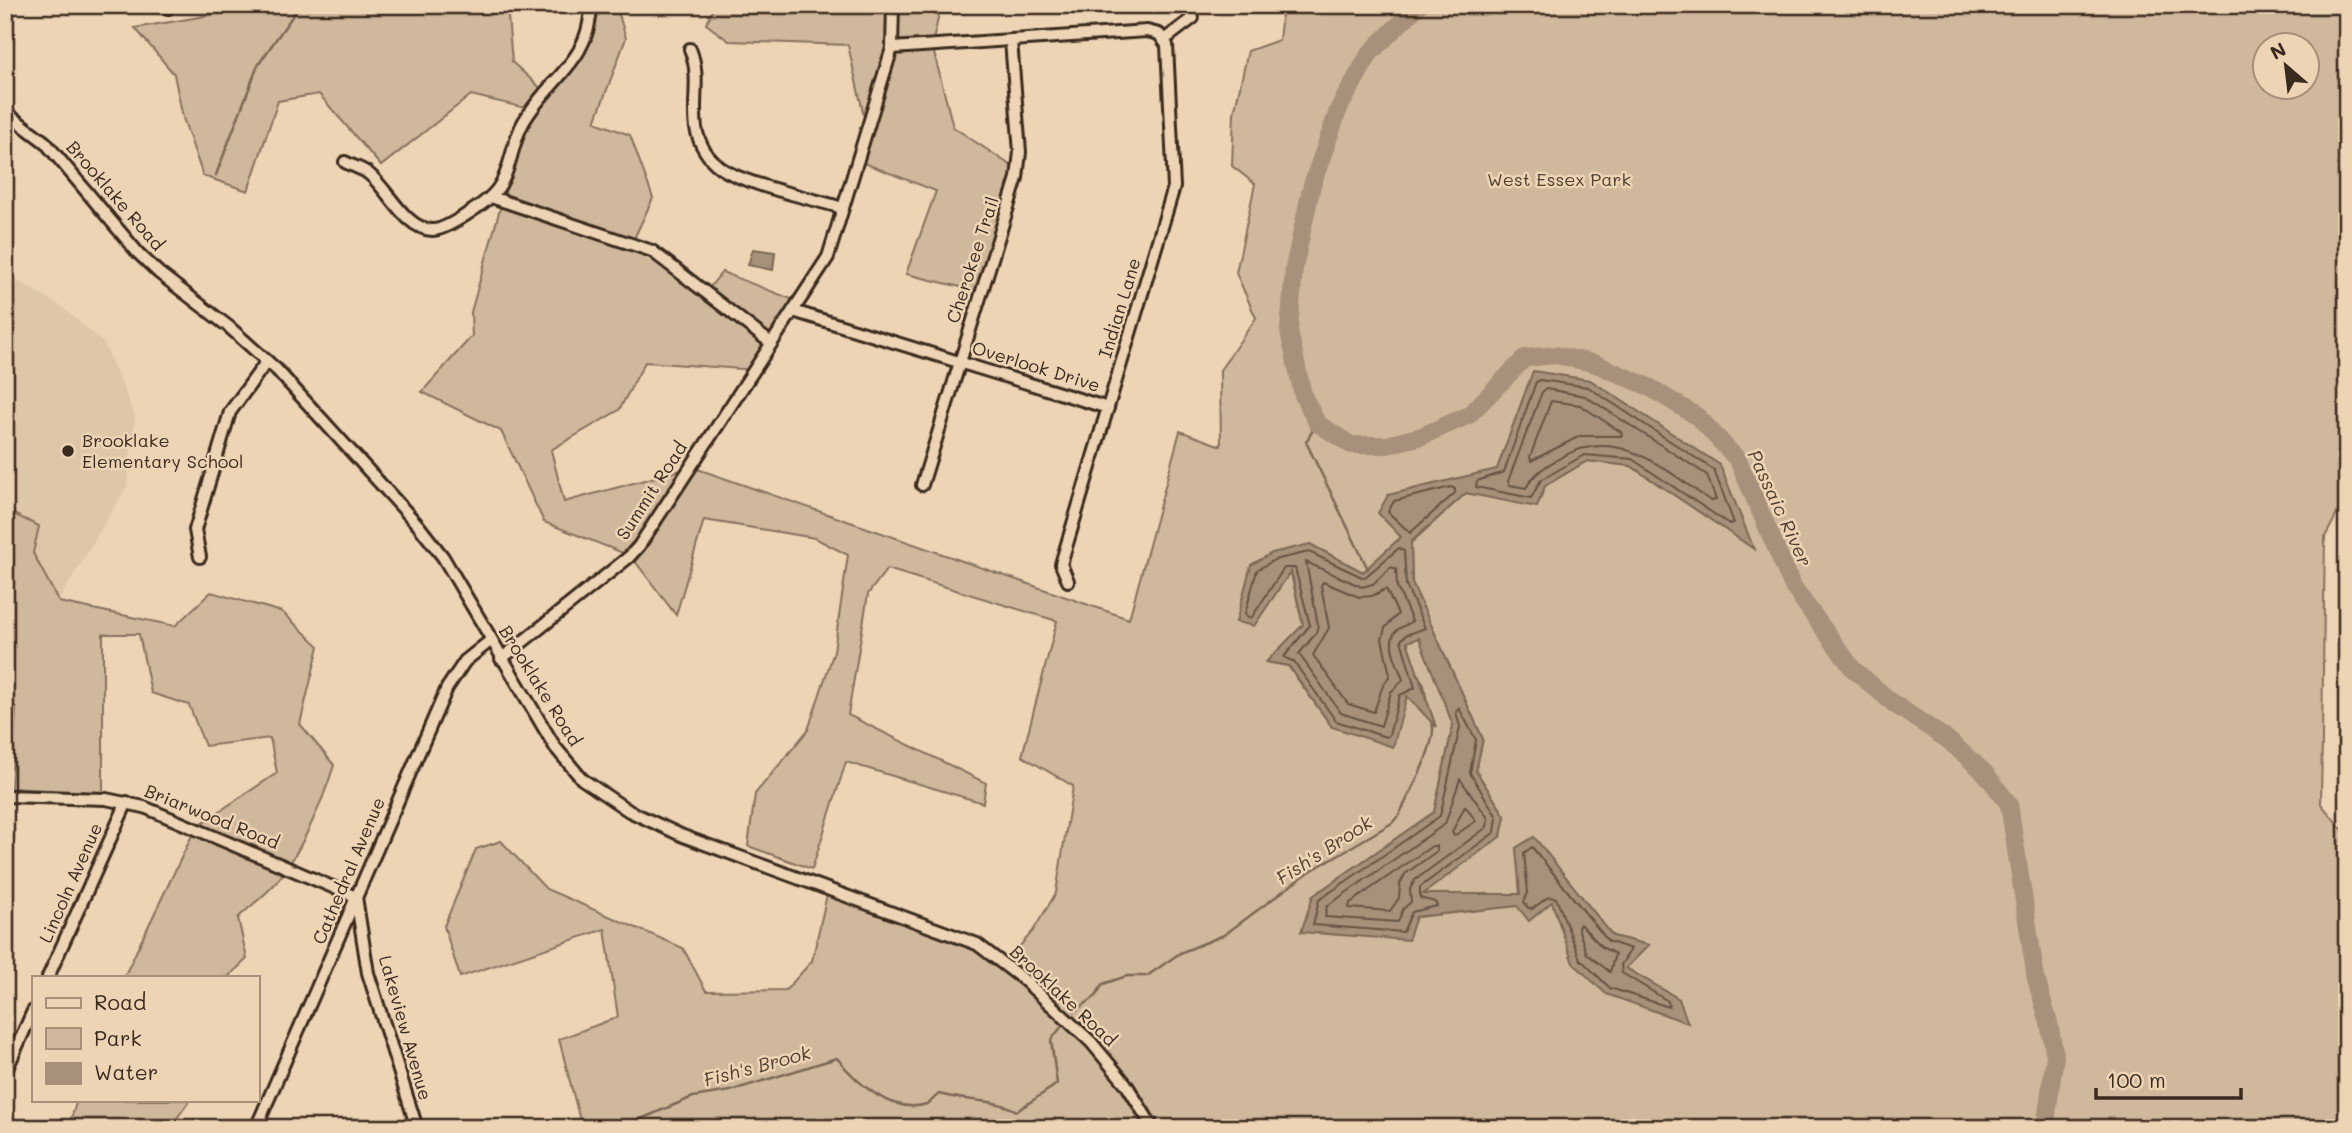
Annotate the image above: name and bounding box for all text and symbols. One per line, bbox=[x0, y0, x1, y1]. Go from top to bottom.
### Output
north arrow bbox=[2250, 32, 2320, 102]
text: N bbox=[2266, 36, 2290, 65]
street label: Brooklake Road bbox=[61, 135, 170, 255]
park label: West Essex Park bbox=[1487, 167, 1631, 191]
street label: Cherokee Trail bbox=[940, 193, 1004, 326]
street label: Indian Lane bbox=[1092, 255, 1146, 361]
street label: Overlook Drive bbox=[969, 335, 1103, 397]
place label: Brooklake Elementary School bbox=[82, 428, 244, 473]
street label: Summit Road bbox=[610, 437, 692, 544]
marker: Brooklake Elementary School bbox=[60, 443, 76, 459]
water label: Passaic River bbox=[1742, 445, 1818, 570]
street label: Brooklake Road bbox=[494, 621, 588, 750]
street label: Briarwood Road bbox=[141, 778, 283, 854]
street label: Cathedral Avenue bbox=[306, 793, 390, 948]
water label: Fish's Brook bbox=[1271, 809, 1377, 890]
street label: Lincoln Avenue bbox=[33, 819, 107, 946]
street label: Brooklake Road bbox=[1005, 939, 1122, 1051]
street label: Lakeview Avenue bbox=[374, 953, 438, 1103]
legend bbox=[32, 976, 259, 1102]
text: Road bbox=[94, 988, 146, 1015]
text: Park bbox=[94, 1024, 142, 1051]
water label: Fish's Brook bbox=[701, 1039, 814, 1092]
scale bar bbox=[2096, 1056, 2242, 1100]
text: Water bbox=[94, 1058, 158, 1085]
text: 100 m bbox=[2107, 1066, 2166, 1093]

